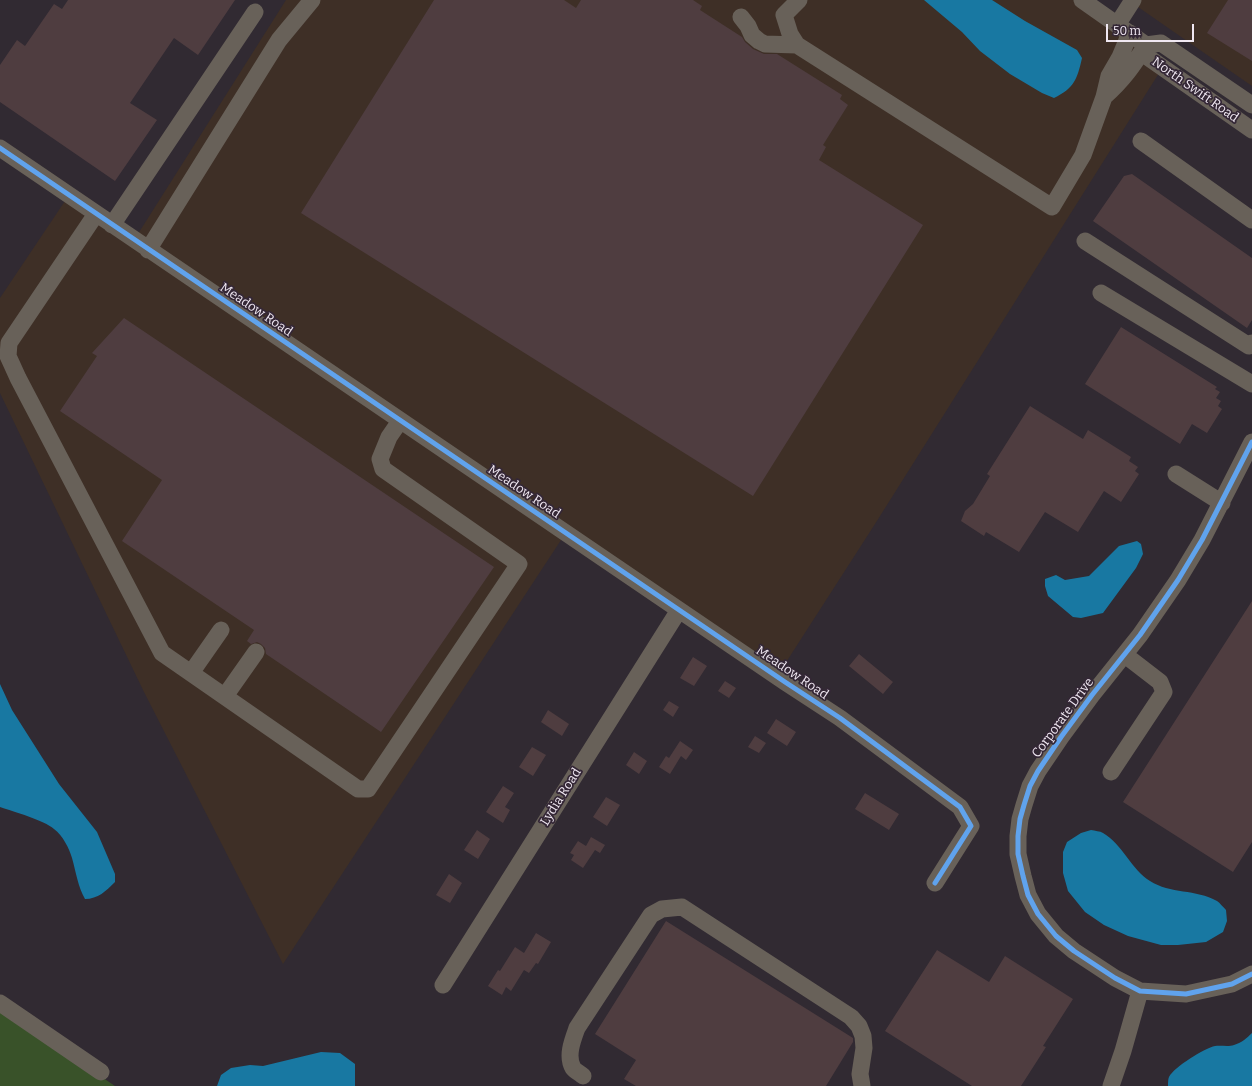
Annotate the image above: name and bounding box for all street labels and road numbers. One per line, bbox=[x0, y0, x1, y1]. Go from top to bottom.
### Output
street label: North Swift Road bbox=[1149, 54, 1241, 126]
street label: Meadow Road bbox=[217, 280, 295, 340]
street label: Meadow Road bbox=[485, 462, 563, 522]
street label: Meadow Road bbox=[753, 643, 831, 703]
street label: Corporate Drive bbox=[1029, 675, 1097, 761]
street label: Lydia Road bbox=[537, 765, 585, 829]

